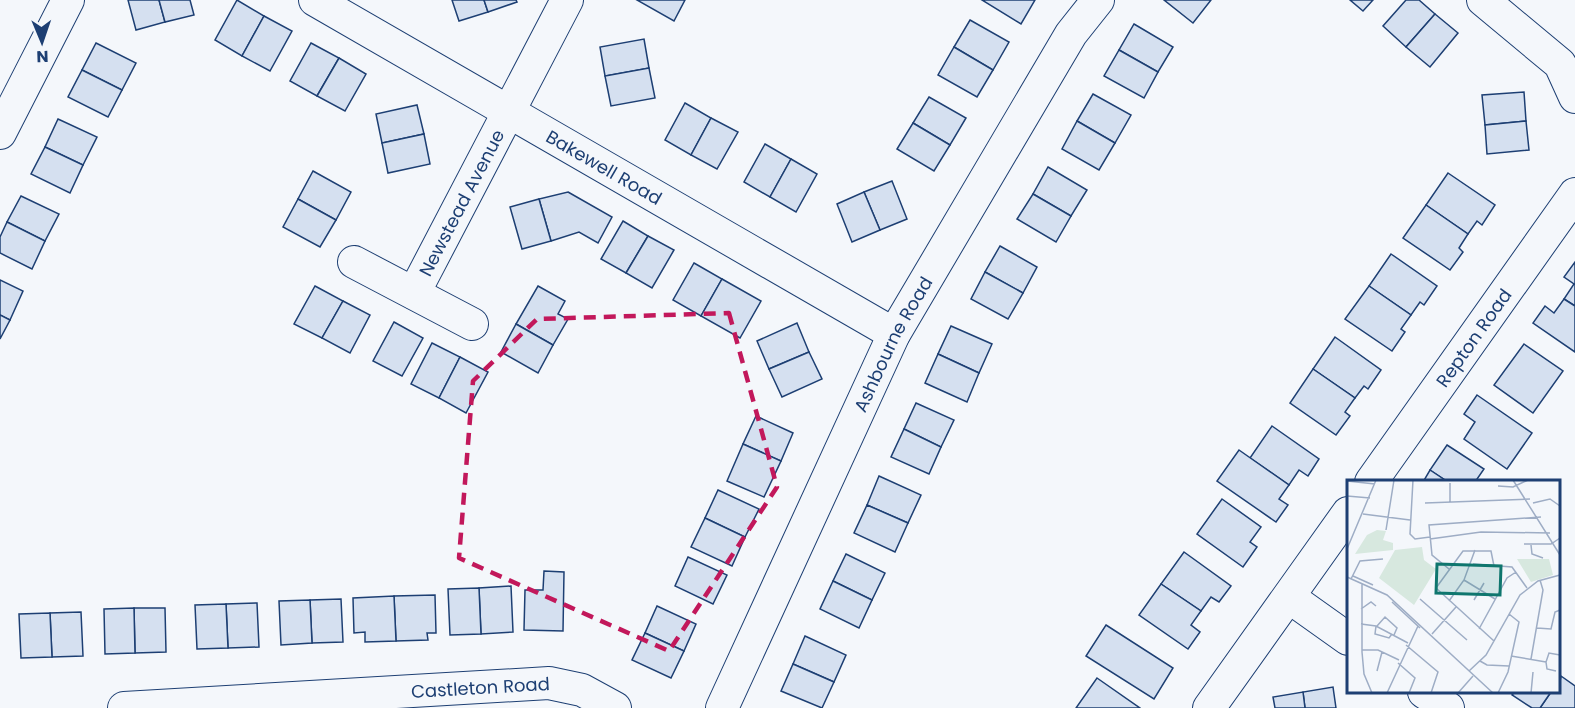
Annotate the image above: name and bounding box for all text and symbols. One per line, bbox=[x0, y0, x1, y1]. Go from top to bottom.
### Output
north arrow bbox=[12, 12, 72, 72]
text: N bbox=[36, 45, 49, 68]
street label: Bakewell Road bbox=[542, 124, 667, 210]
street label: Newstead Avenue bbox=[413, 125, 510, 280]
street label: Ashbourne Road bbox=[847, 272, 938, 416]
street label: Repton Road bbox=[1430, 283, 1517, 392]
inset map bbox=[1347, 480, 1560, 693]
street label: Castleton Road bbox=[410, 670, 550, 704]

